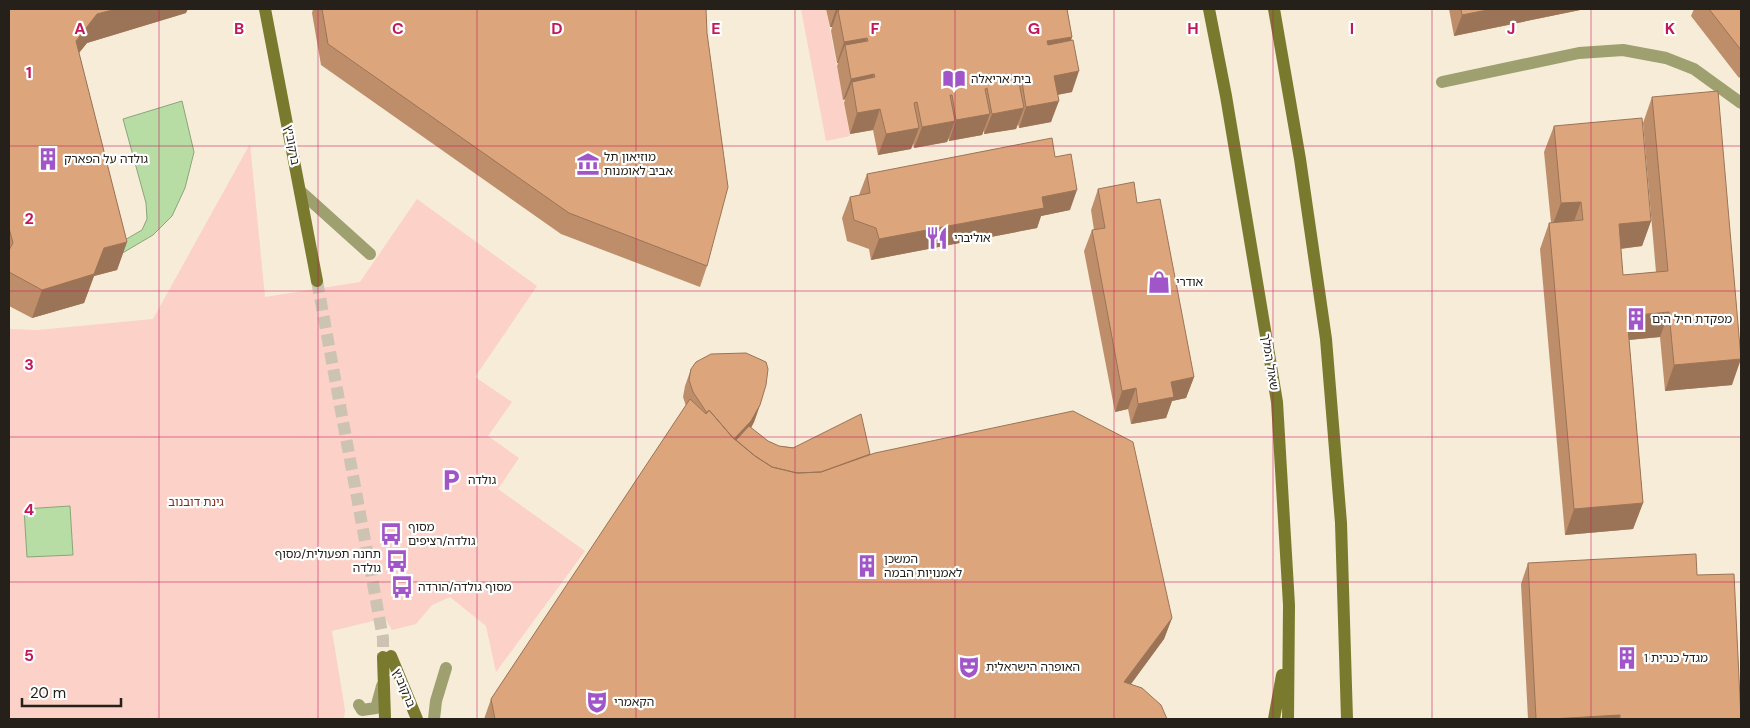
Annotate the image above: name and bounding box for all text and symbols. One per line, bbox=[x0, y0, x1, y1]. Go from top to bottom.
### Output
text: A bbox=[74, 18, 86, 39]
text: B bbox=[234, 18, 244, 39]
text: C bbox=[392, 18, 404, 39]
text: D bbox=[551, 18, 563, 39]
text: E bbox=[711, 18, 721, 39]
text: F bbox=[871, 18, 880, 39]
text: G bbox=[1028, 18, 1040, 39]
text: H bbox=[1187, 18, 1199, 39]
text: I bbox=[1350, 18, 1354, 39]
text: J bbox=[1507, 18, 1515, 39]
text: K bbox=[1665, 18, 1676, 39]
text: 1 bbox=[26, 62, 32, 83]
library icon: בית אריאלה bbox=[941, 66, 967, 92]
place label: בית אריאלה bbox=[971, 71, 1031, 87]
street label: ברקוביץ bbox=[281, 124, 303, 167]
building icon: גולדה על הפארק bbox=[35, 146, 61, 172]
place label: מוזיאון תל אביב לאומנות bbox=[604, 149, 673, 179]
place label: גולדה על הפארק bbox=[64, 151, 149, 167]
museum icon: מוזיאון תל אביב לאומנות bbox=[575, 151, 601, 177]
text: 2 bbox=[24, 208, 34, 229]
restaurant icon: אוליברי bbox=[924, 225, 950, 251]
place label: אוליברי bbox=[954, 230, 991, 246]
shop icon: אודרי bbox=[1146, 269, 1172, 295]
place label: אודרי bbox=[1176, 274, 1203, 290]
building icon: מפקדת חיל הים bbox=[1623, 306, 1649, 332]
place label: מפקדת חיל הים bbox=[1652, 311, 1732, 327]
street label: שאול המלך bbox=[1258, 332, 1282, 392]
text: 3 bbox=[24, 354, 34, 375]
parking icon: גולדה bbox=[438, 467, 464, 493]
place label: גולדה bbox=[468, 472, 497, 488]
park label: גינת דובנוב bbox=[168, 494, 224, 510]
text: 4 bbox=[24, 499, 34, 520]
place label: מסוף גולדה/רציפים bbox=[408, 519, 476, 549]
bus stop icon: מסוף גולדה/רציפים bbox=[378, 521, 404, 547]
place label: תחנה תפעולית/מסוף גולדה bbox=[275, 546, 382, 576]
bus stop icon: תחנה תפעולית/מסוף גולדה bbox=[384, 548, 410, 574]
place label: המשכן לאמנויות הבמה bbox=[884, 551, 962, 581]
building icon: המשכן לאמנויות הבמה bbox=[854, 553, 880, 579]
bus stop icon: מסוף גולדה/הורדה bbox=[389, 574, 415, 600]
place label: מסוף גולדה/הורדה bbox=[418, 579, 512, 595]
text: 5 bbox=[24, 645, 34, 666]
building icon: מגדל כנרית 1 bbox=[1614, 645, 1640, 671]
place label: מגדל כנרית 1 bbox=[1644, 650, 1708, 666]
theatre icon: האופרה הישראלית bbox=[956, 654, 982, 680]
place label: האופרה הישראלית bbox=[986, 659, 1080, 675]
street label: ברקוביץ bbox=[389, 666, 419, 710]
scale bar bbox=[22, 676, 121, 708]
text: 20 m bbox=[30, 683, 66, 703]
theatre icon: הקאמרי bbox=[584, 689, 610, 715]
place label: הקאמרי bbox=[614, 694, 654, 710]

